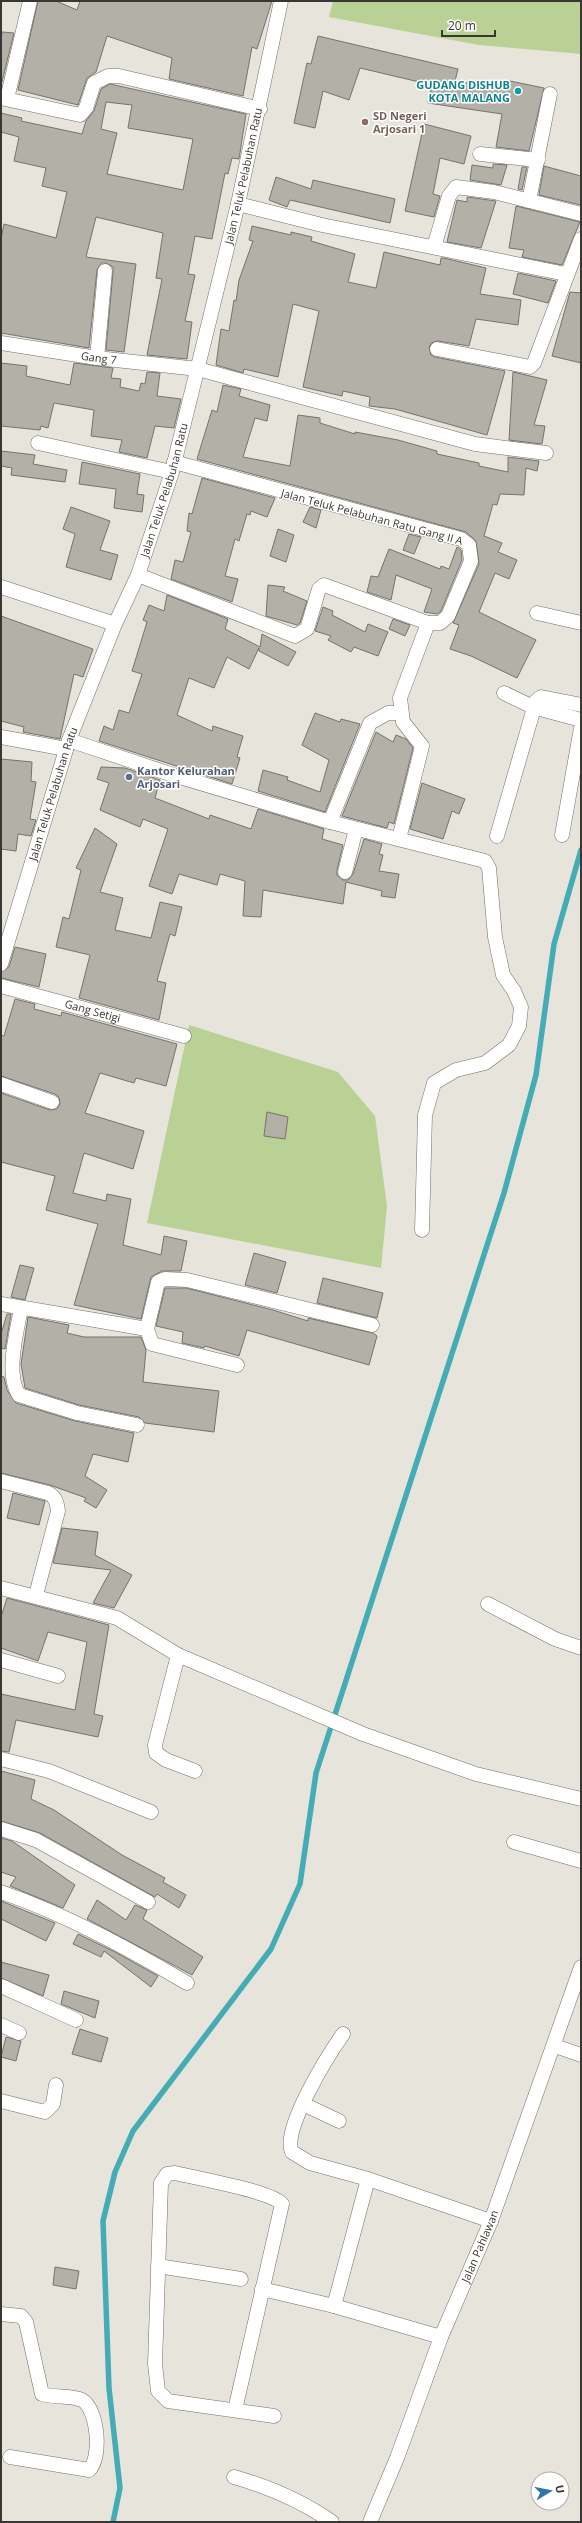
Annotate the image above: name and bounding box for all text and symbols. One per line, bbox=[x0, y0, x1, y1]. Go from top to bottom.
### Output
scale bar bbox=[442, 12, 495, 38]
text: 20 m bbox=[448, 17, 476, 34]
place label: GUDANG DISHUB KOTA MALANG bbox=[416, 77, 510, 105]
marker: GUDANG DISHUB KOTA MALANG bbox=[513, 86, 523, 96]
street label: Jalan Teluk Pelabuhan Ratu bbox=[220, 106, 265, 247]
place label: SD Negeri Arjosari 1 bbox=[373, 108, 427, 136]
marker: SD Negeri Arjosari 1 bbox=[360, 117, 370, 127]
street label: Gang 7 bbox=[80, 348, 118, 367]
street label: Jalan Teluk Pelabuhan Ratu bbox=[136, 421, 191, 560]
street label: Jalan Teluk Pelabuhan Ratu Gang II A bbox=[279, 485, 465, 548]
street label: Jalan Teluk Pelabuhan Ratu bbox=[25, 724, 81, 863]
place label: Kantor Kelurahan Arjosari bbox=[137, 763, 235, 791]
marker: Kantor Kelurahan Arjosari bbox=[124, 772, 134, 782]
street label: Gang Setigi bbox=[63, 996, 122, 1025]
street label: Jalan Pahlawan bbox=[457, 2208, 501, 2286]
north arrow bbox=[530, 2471, 570, 2511]
text: U bbox=[552, 2484, 568, 2495]

